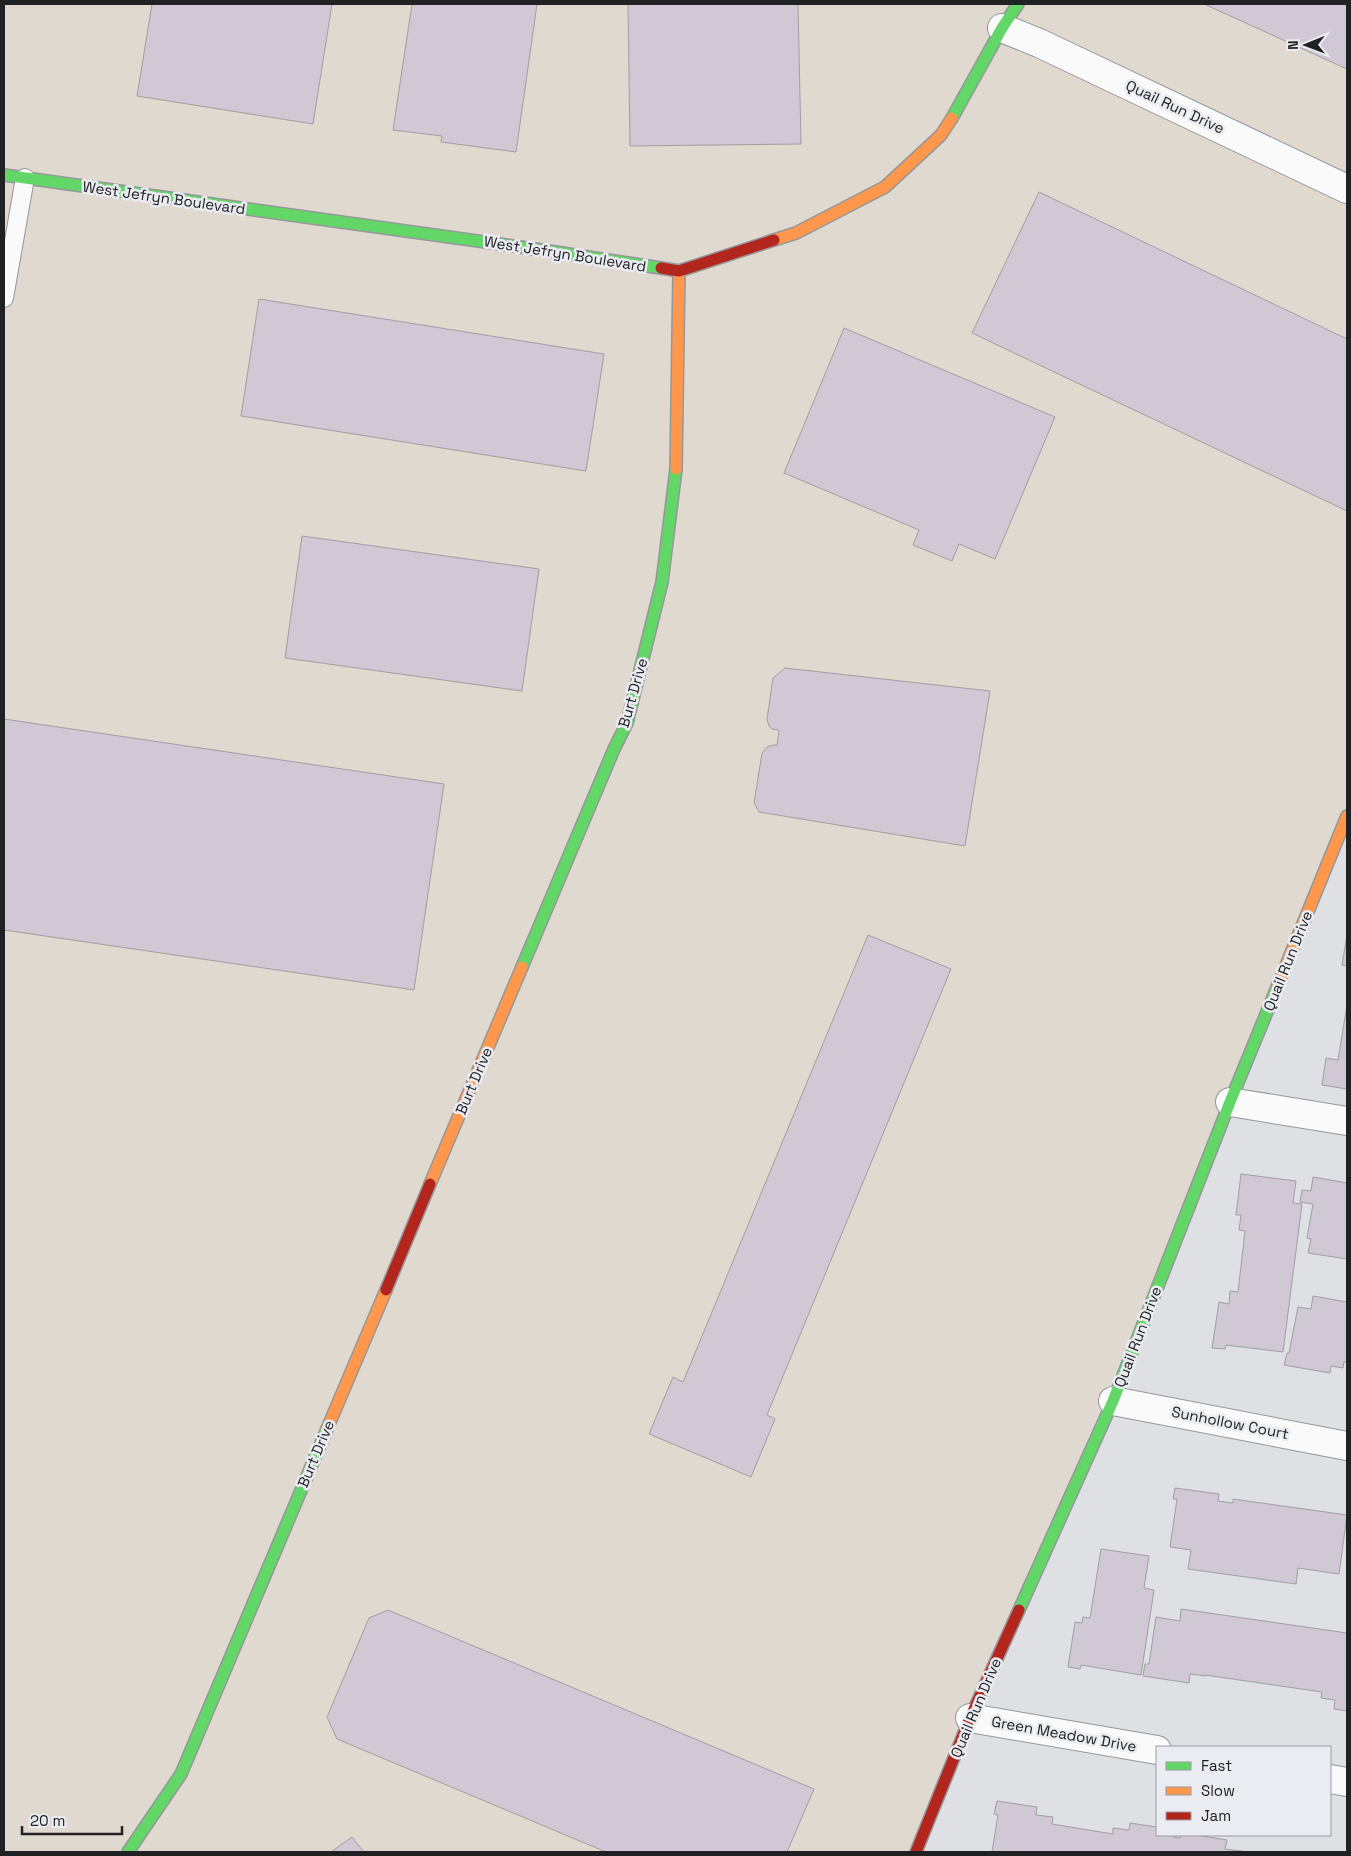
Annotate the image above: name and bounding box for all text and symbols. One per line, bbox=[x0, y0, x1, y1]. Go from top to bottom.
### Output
north arrow bbox=[1281, 20, 1331, 70]
text: N bbox=[1284, 40, 1302, 50]
street label: Quail Run Drive bbox=[1123, 75, 1228, 138]
street label: West Jefryn Boulevard bbox=[82, 177, 247, 218]
street label: West Jefryn Boulevard bbox=[483, 231, 648, 276]
street label: Burt Drive bbox=[614, 656, 652, 730]
street label: Quail Run Drive bbox=[1259, 908, 1316, 1014]
street label: Burt Drive bbox=[451, 1044, 496, 1117]
street label: Quail Run Drive bbox=[1110, 1284, 1166, 1390]
street label: Sunhollow Court bbox=[1170, 1402, 1290, 1443]
street label: Burt Drive bbox=[293, 1417, 338, 1490]
street label: Quail Run Drive bbox=[946, 1655, 1005, 1761]
street label: Green Meadow Drive bbox=[990, 1711, 1138, 1756]
legend bbox=[1156, 1746, 1331, 1836]
text: Fast bbox=[1201, 1756, 1232, 1775]
text: Slow bbox=[1201, 1781, 1235, 1800]
scale bar bbox=[22, 1804, 122, 1836]
text: Jam bbox=[1201, 1806, 1231, 1825]
text: 20 m bbox=[30, 1811, 65, 1830]

